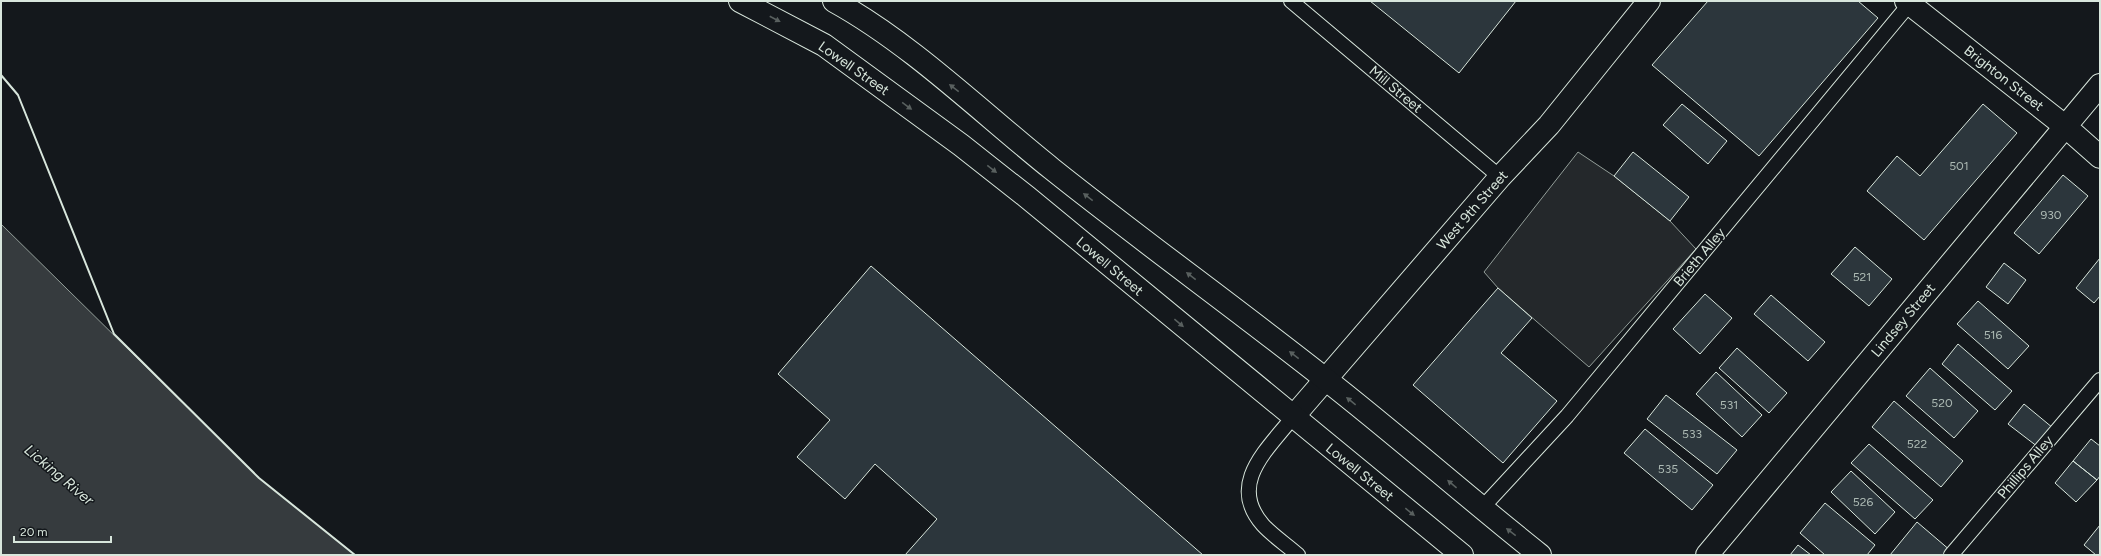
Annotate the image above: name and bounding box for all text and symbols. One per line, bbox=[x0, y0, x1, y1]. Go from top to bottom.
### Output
one-way arrow bbox=[769, 15, 781, 22]
street label: Lowell Street bbox=[815, 38, 892, 99]
street label: Brighton Street bbox=[1960, 42, 2047, 115]
street label: Mill Street bbox=[1366, 62, 1426, 116]
one-way arrow bbox=[949, 84, 960, 92]
one-way arrow bbox=[901, 101, 912, 110]
house number: 501 bbox=[1949, 159, 1969, 173]
one-way arrow bbox=[986, 165, 997, 174]
street label: West 9th Street bbox=[1433, 167, 1511, 253]
one-way arrow bbox=[1082, 192, 1093, 201]
house number: 930 bbox=[2040, 208, 2062, 222]
street label: Brieth Alley bbox=[1670, 224, 1729, 290]
street label: Lowell Street bbox=[1073, 233, 1147, 299]
house number: 521 bbox=[1853, 270, 1871, 284]
one-way arrow bbox=[1185, 272, 1196, 280]
street label: Lindsey Street bbox=[1868, 280, 1939, 360]
one-way arrow bbox=[1173, 318, 1184, 327]
house number: 516 bbox=[1984, 328, 2003, 342]
one-way arrow bbox=[1288, 351, 1299, 359]
one-way arrow bbox=[1346, 396, 1357, 405]
house number: 520 bbox=[1931, 396, 1953, 410]
house number: 531 bbox=[1720, 398, 1738, 412]
house number: 533 bbox=[1682, 427, 1702, 441]
street label: Phillips Alley bbox=[1994, 432, 2057, 502]
house number: 522 bbox=[1907, 437, 1927, 451]
street label: Lowell Street bbox=[1322, 440, 1397, 505]
water label: Licking River bbox=[21, 441, 98, 510]
house number: 535 bbox=[1658, 462, 1678, 476]
one-way arrow bbox=[1446, 479, 1457, 488]
house number: 526 bbox=[1853, 495, 1873, 509]
one-way arrow bbox=[1405, 508, 1416, 517]
scale bar bbox=[14, 518, 111, 544]
text: 20 m bbox=[20, 525, 48, 539]
one-way arrow bbox=[1505, 527, 1516, 536]

